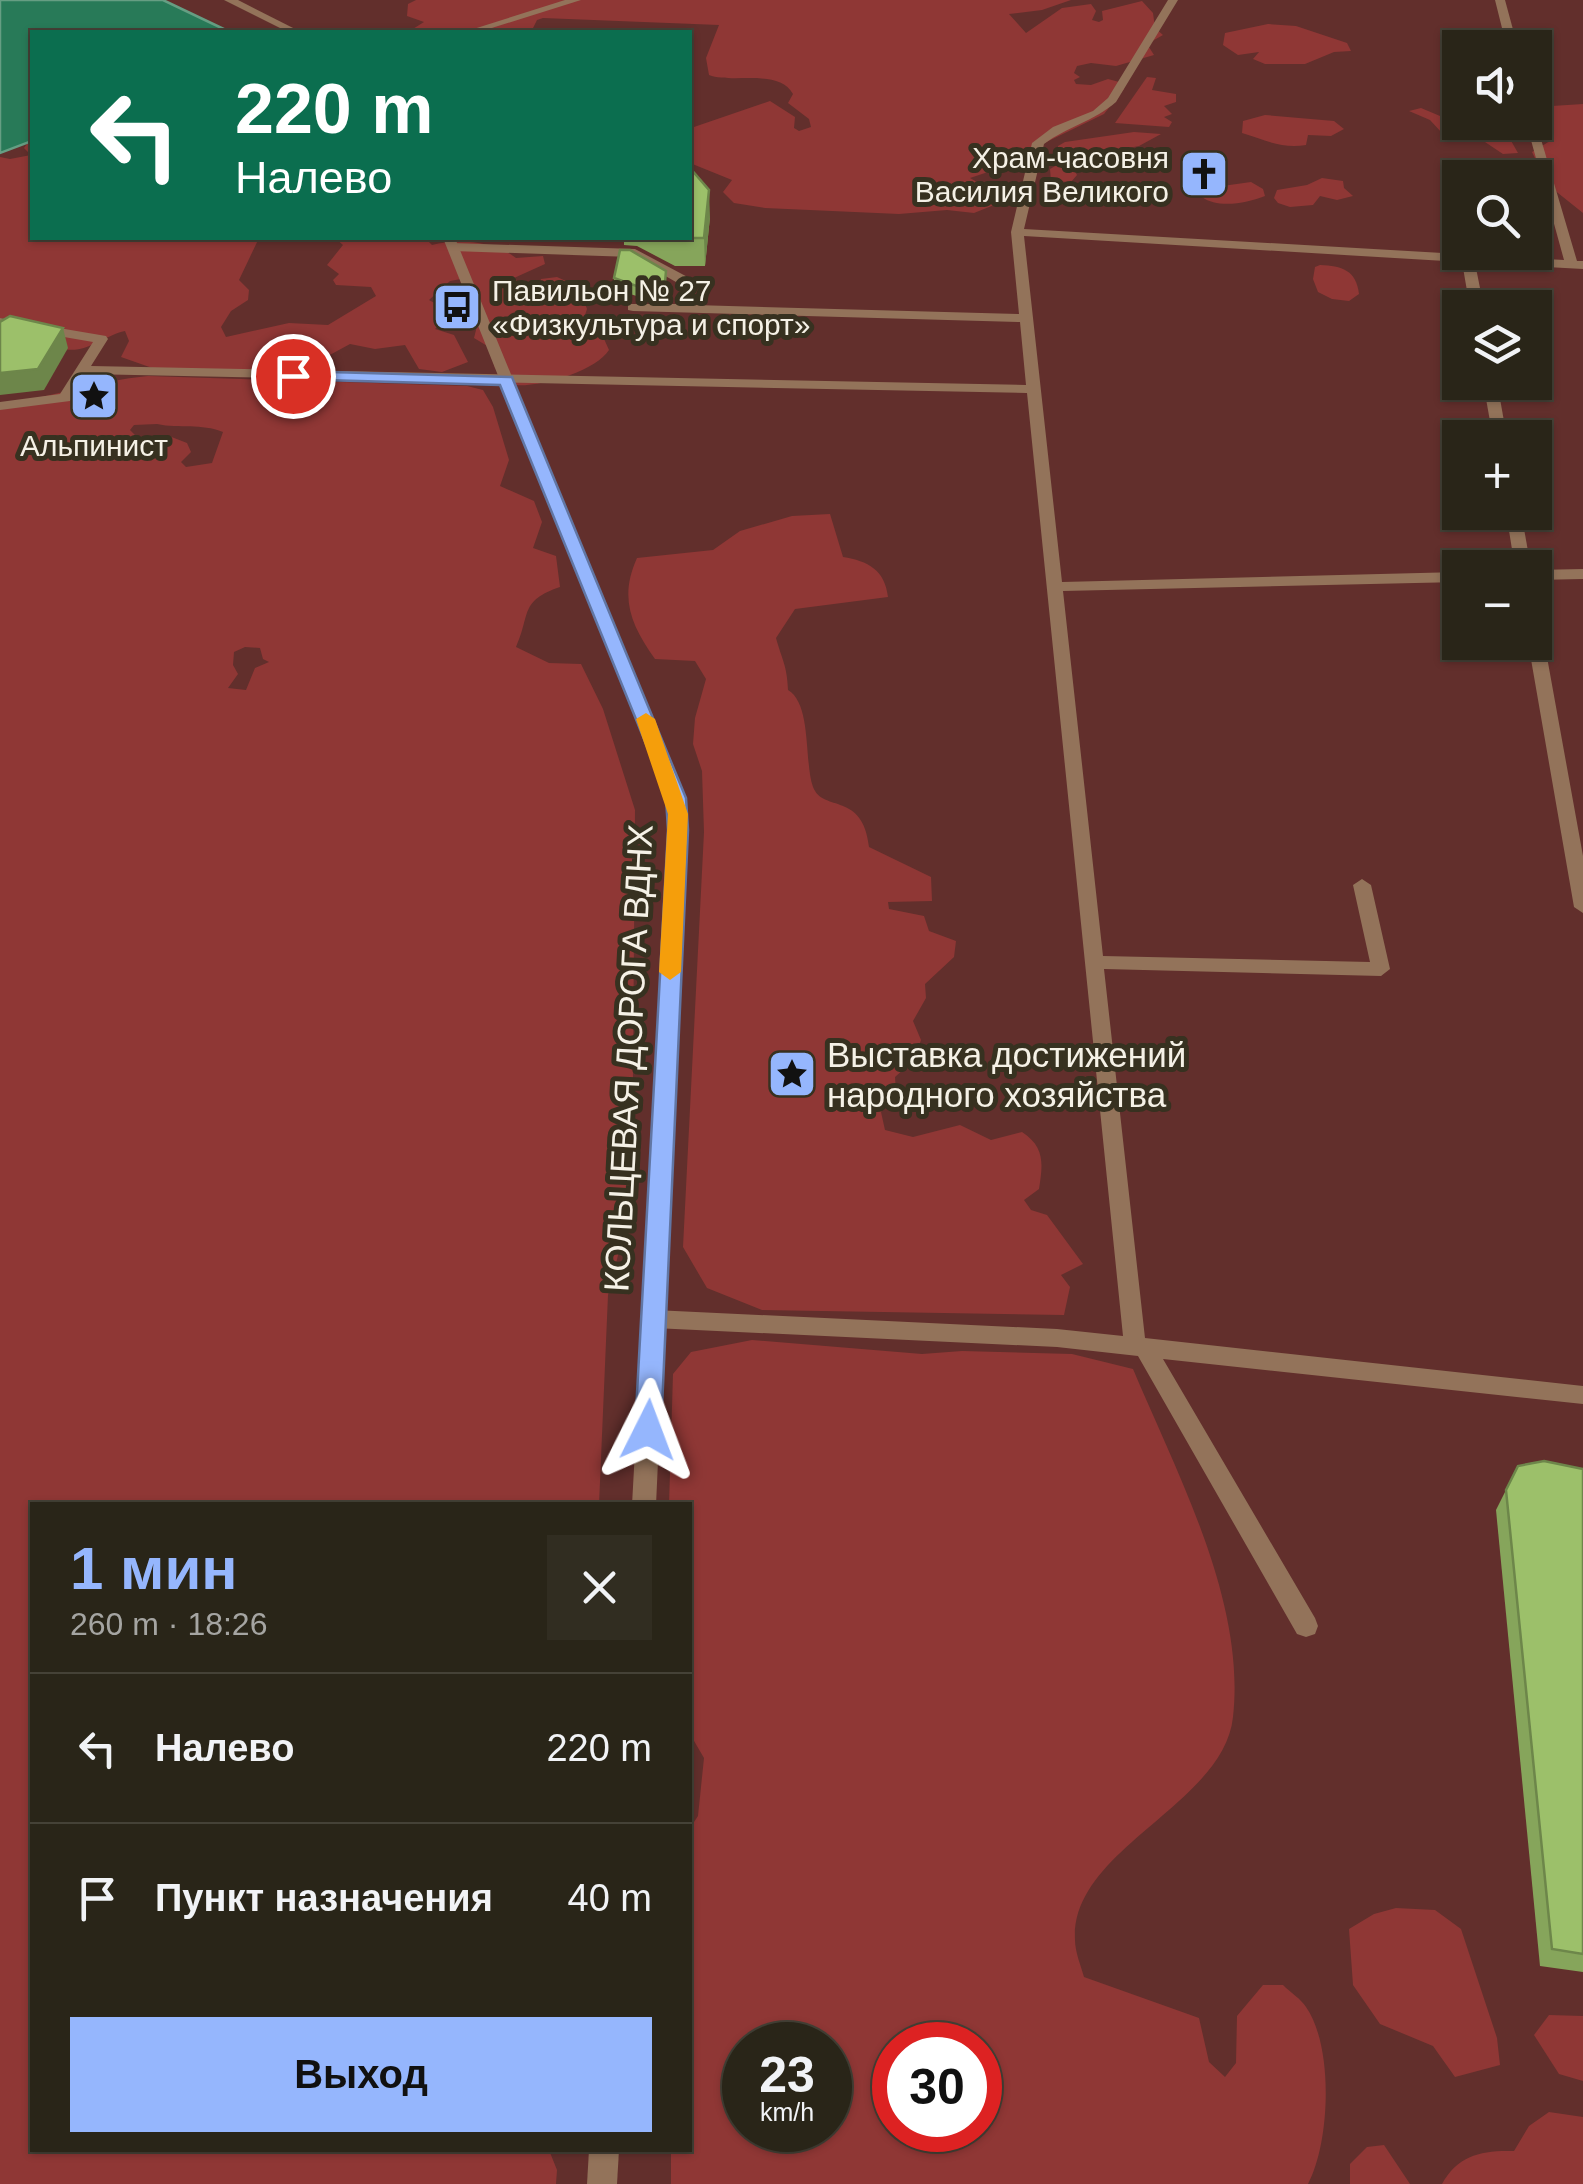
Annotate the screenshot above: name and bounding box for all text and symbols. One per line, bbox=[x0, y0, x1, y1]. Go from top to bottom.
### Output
map controls bbox=[1442, 30, 1552, 660]
button: sound bbox=[1442, 30, 1552, 140]
icon: left bbox=[70, 70, 200, 200]
text: 220 m bbox=[235, 70, 433, 148]
place label: Храм-часовня Василия Великого bbox=[915, 141, 1169, 208]
church icon: Храм-часовня Василия Великого bbox=[1178, 148, 1230, 200]
text: Налево bbox=[235, 152, 392, 203]
button: search bbox=[1442, 160, 1552, 270]
place label: Павильон № 27 «Физкультура и спорт» bbox=[492, 274, 811, 341]
bus stop icon: Павильон № 27 «Физкультура и спорт» bbox=[431, 281, 483, 333]
button: layers bbox=[1442, 290, 1552, 400]
pin bbox=[251, 334, 336, 419]
icon: arrive bbox=[266, 349, 321, 404]
place icon: Альпинист bbox=[68, 370, 120, 422]
button: + bbox=[1442, 420, 1552, 530]
place label: Альпинист bbox=[20, 429, 168, 462]
button: − bbox=[1442, 550, 1552, 660]
street label: КОЛЬЦЕВАЯ ДОРОГА ВДНХ bbox=[596, 823, 660, 1293]
place label: Выставка достижений народного хозяйства bbox=[827, 1035, 1186, 1114]
place icon: Выставка достижений народного хозяйства bbox=[766, 1048, 818, 1100]
position arrow bbox=[596, 1378, 700, 1482]
text: 1 мин bbox=[70, 1535, 238, 1602]
button: close bbox=[547, 1535, 652, 1640]
text: 260 m · 18:26 bbox=[70, 1606, 267, 1642]
icon: left bbox=[70, 1721, 125, 1776]
text: Налево bbox=[155, 1727, 294, 1769]
text: 220 m bbox=[546, 1727, 652, 1769]
icon: arrive bbox=[70, 1871, 125, 1926]
text: Пункт назначения bbox=[155, 1877, 493, 1919]
text: 40 m bbox=[568, 1877, 652, 1919]
button: Выход bbox=[70, 2017, 652, 2132]
speed limit sign: 30 bbox=[872, 2022, 1002, 2152]
text: 23 bbox=[759, 2047, 815, 2103]
text: km/h bbox=[760, 2098, 814, 2126]

